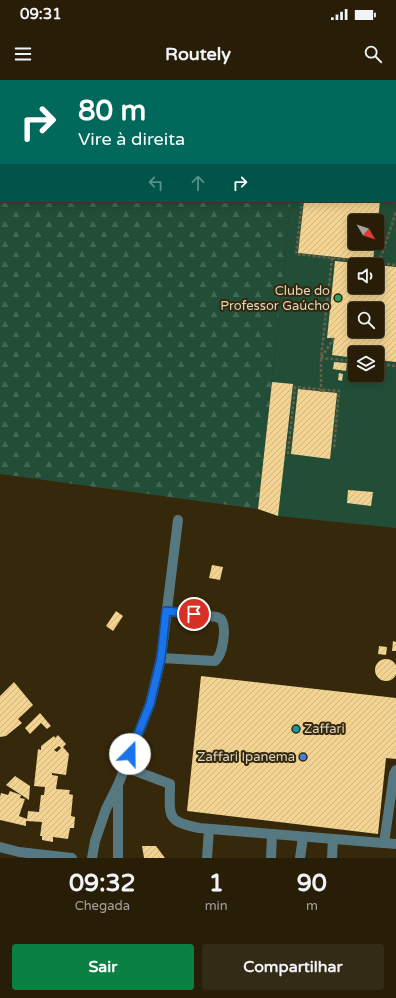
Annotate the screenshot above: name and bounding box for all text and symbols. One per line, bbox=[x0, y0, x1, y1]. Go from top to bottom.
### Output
text: 09:31 bbox=[20, 5, 62, 23]
icon: menu bbox=[12, 43, 34, 65]
text: Routely bbox=[165, 43, 231, 65]
icon: search bbox=[362, 43, 384, 65]
text: 80 m bbox=[78, 94, 146, 128]
icon: right bbox=[12, 96, 64, 148]
text: Vire à direita bbox=[78, 128, 185, 150]
icon: left bbox=[145, 172, 167, 194]
icon: ahead bbox=[187, 172, 209, 194]
icon: right bbox=[229, 172, 251, 194]
north arrow bbox=[348, 214, 384, 250]
map controls bbox=[348, 214, 384, 382]
button: sound bbox=[348, 258, 384, 294]
place label: Clube do Professor Gaúcho bbox=[220, 283, 330, 314]
marker: Clube do Professor Gaúcho bbox=[333, 293, 343, 303]
button: search bbox=[348, 302, 384, 338]
button: layers bbox=[348, 346, 384, 382]
pin bbox=[177, 597, 211, 631]
icon: arrive bbox=[183, 603, 205, 625]
place label: Zaffari bbox=[304, 721, 345, 737]
marker: Zaffari bbox=[291, 724, 301, 734]
position arrow bbox=[109, 733, 151, 775]
place label: Zaffari Ipanema bbox=[197, 749, 295, 765]
marker: Zaffari Ipanema bbox=[298, 752, 308, 762]
text: 09:32 bbox=[69, 869, 136, 898]
text: 1 bbox=[209, 869, 224, 898]
text: 90 bbox=[297, 869, 327, 898]
text: Chegada bbox=[75, 898, 130, 914]
text: min bbox=[205, 898, 228, 914]
text: m bbox=[306, 898, 318, 914]
button: Sair bbox=[12, 944, 194, 990]
button: Compartilhar bbox=[202, 944, 384, 990]

